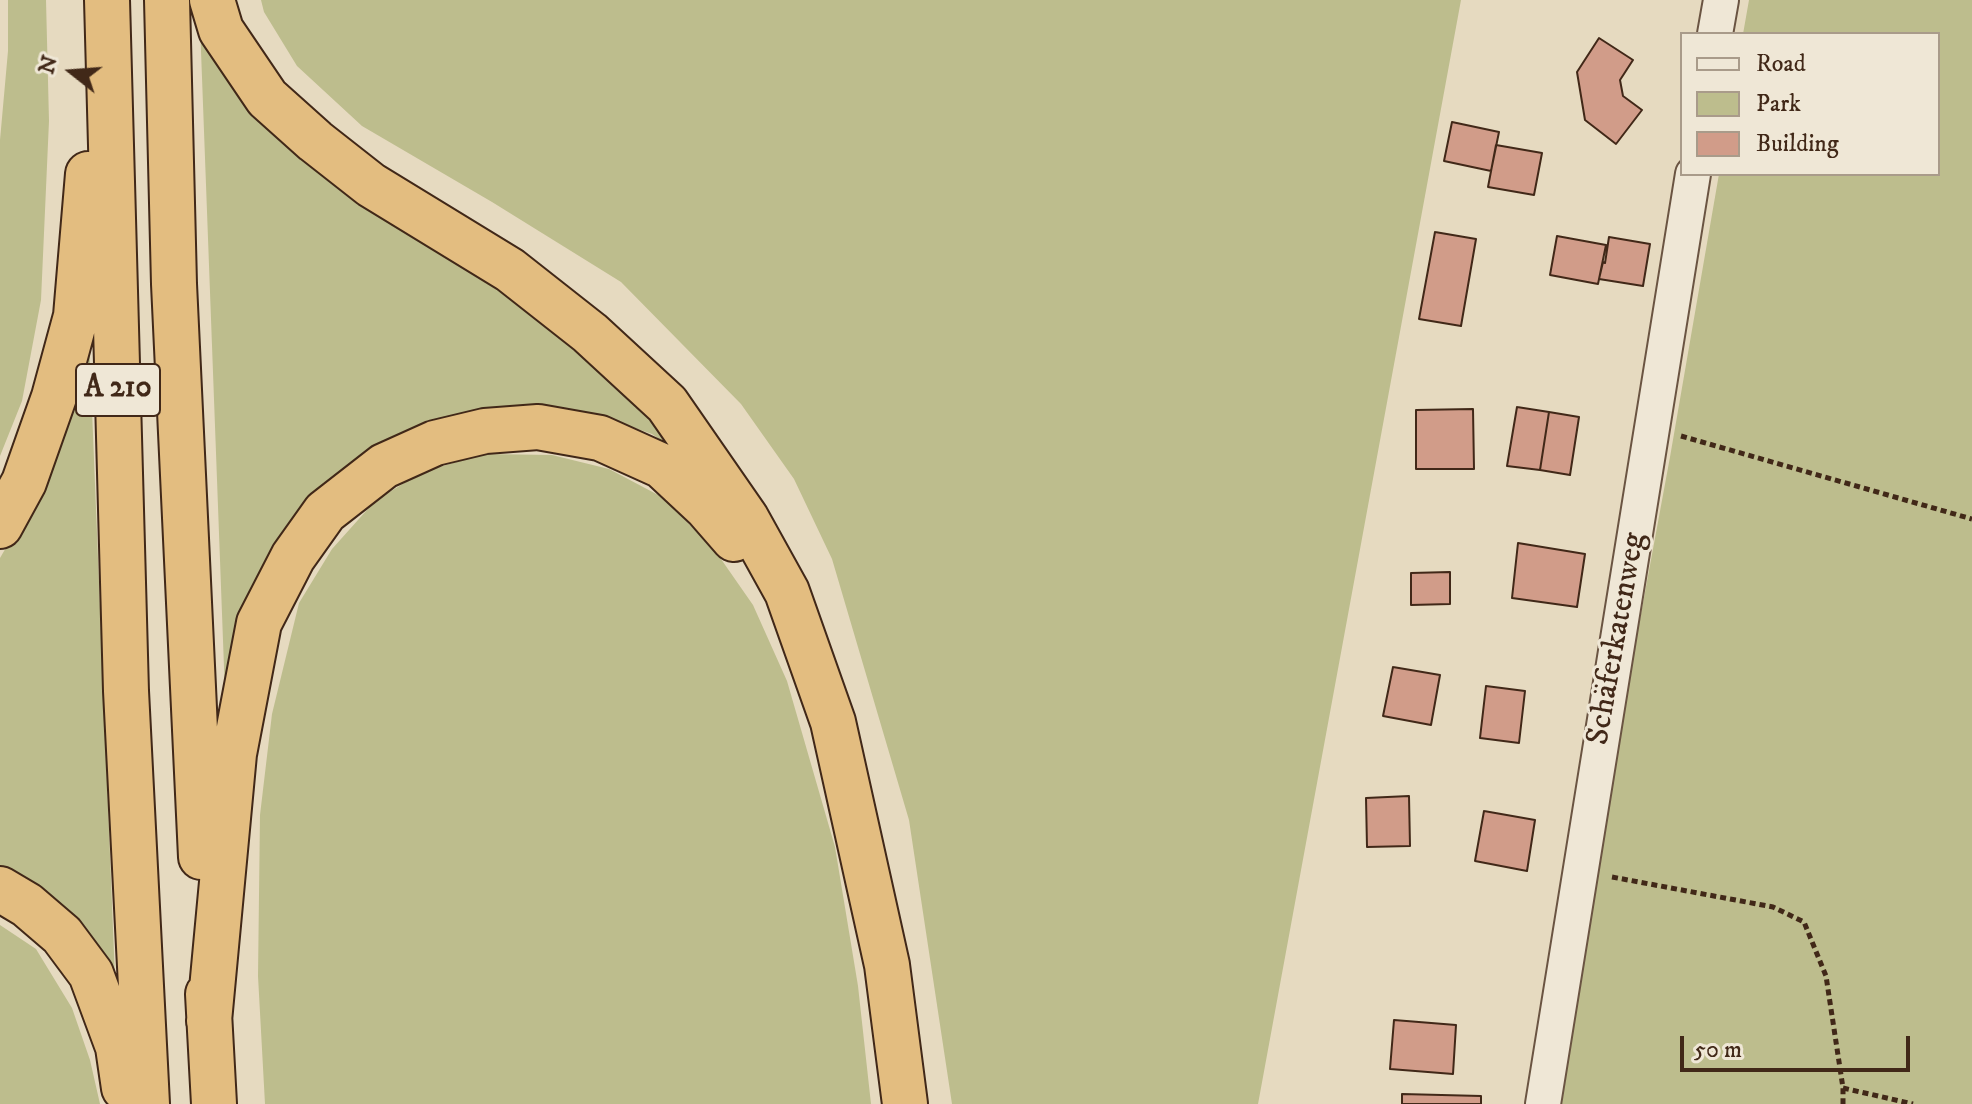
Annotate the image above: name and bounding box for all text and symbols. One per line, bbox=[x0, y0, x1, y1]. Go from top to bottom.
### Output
north arrow bbox=[32, 32, 112, 112]
legend bbox=[1680, 32, 1940, 176]
text: Road bbox=[1756, 49, 1806, 79]
text: N bbox=[33, 52, 64, 77]
text: Park bbox=[1756, 89, 1801, 119]
text: Building bbox=[1756, 129, 1839, 159]
road number: A 210 bbox=[76, 364, 160, 416]
street label: Schäferkatenweg bbox=[1580, 530, 1656, 748]
scale bar bbox=[1684, 1020, 1914, 1070]
text: 50 m bbox=[1694, 1035, 1742, 1065]

